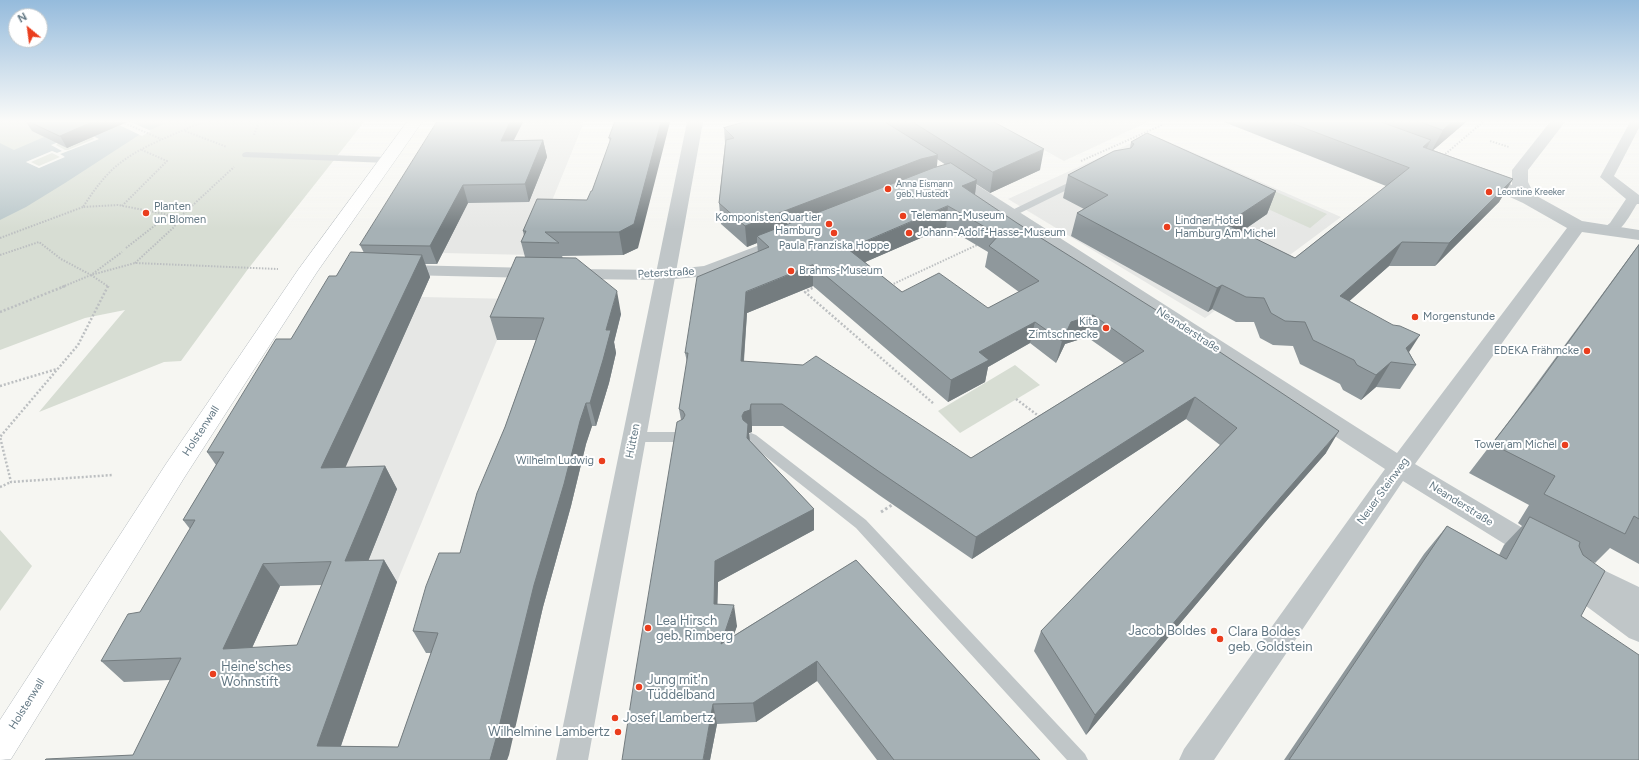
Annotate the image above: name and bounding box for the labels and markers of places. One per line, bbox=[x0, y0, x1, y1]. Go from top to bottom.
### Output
place label: Anna Eismann geb. Hustedt bbox=[896, 179, 953, 200]
marker: Anna Eismann geb. Hustedt bbox=[883, 184, 893, 194]
marker: Leontine Kreeker bbox=[1484, 187, 1494, 197]
place label: Leontine Kreeker bbox=[1497, 187, 1565, 197]
place label: Planten un Blomen bbox=[154, 200, 206, 226]
marker: Planten un Blomen bbox=[141, 208, 151, 218]
place label: Telemann-Museum bbox=[911, 209, 1005, 223]
place label: KomponistenQuartier Hamburg bbox=[715, 211, 821, 237]
marker: Telemann-Museum bbox=[898, 211, 908, 221]
place label: Lindner Hotel Hamburg Am Michel bbox=[1175, 214, 1276, 240]
marker: KomponistenQuartier Hamburg bbox=[824, 219, 834, 229]
marker: Lindner Hotel Hamburg Am Michel bbox=[1162, 222, 1172, 232]
place label: Johann-Adolf-Hasse-Museum bbox=[917, 226, 1066, 240]
marker: Paula Franziska Hoppe bbox=[829, 228, 839, 238]
marker: Johann-Adolf-Hasse-Museum bbox=[904, 228, 914, 238]
place label: Paula Franziska Hoppe bbox=[779, 239, 889, 253]
place label: Brahms-Museum bbox=[799, 264, 882, 278]
marker: Brahms-Museum bbox=[786, 266, 796, 276]
place label: Morgenstunde bbox=[1423, 310, 1495, 324]
marker: Morgenstunde bbox=[1410, 312, 1420, 322]
place label: Kita Zimtschnecke bbox=[1028, 315, 1098, 341]
marker: Kita Zimtschnecke bbox=[1101, 323, 1111, 333]
place label: EDEKA Frähmcke bbox=[1494, 344, 1579, 358]
marker: EDEKA Frähmcke bbox=[1582, 346, 1592, 356]
place label: Tower am Michel bbox=[1474, 438, 1557, 452]
marker: Tower am Michel bbox=[1560, 440, 1570, 450]
place label: Wilhelm Ludwig bbox=[516, 454, 594, 468]
marker: Wilhelm Ludwig bbox=[597, 456, 607, 466]
place label: Lea Hirsch geb. Rimberg bbox=[656, 613, 733, 644]
marker: Lea Hirsch geb. Rimberg bbox=[643, 623, 653, 633]
place label: Jacob Boldes bbox=[1128, 623, 1206, 639]
place label: Clara Boldes geb. Goldstein bbox=[1228, 624, 1312, 655]
marker: Jacob Boldes bbox=[1209, 626, 1219, 636]
marker: Clara Boldes geb. Goldstein bbox=[1215, 634, 1225, 644]
place label: Heine'sches Wohnstift bbox=[221, 659, 291, 690]
marker: Heine'sches Wohnstift bbox=[208, 669, 218, 679]
place label: Jung mit'n Tüddelband bbox=[647, 672, 715, 703]
marker: Jung mit'n Tüddelband bbox=[634, 682, 644, 692]
place label: Josef Lambertz bbox=[623, 710, 713, 726]
marker: Josef Lambertz bbox=[610, 713, 620, 723]
place label: Wilhelmine Lambertz bbox=[488, 724, 610, 740]
marker: Wilhelmine Lambertz bbox=[613, 727, 623, 737]

